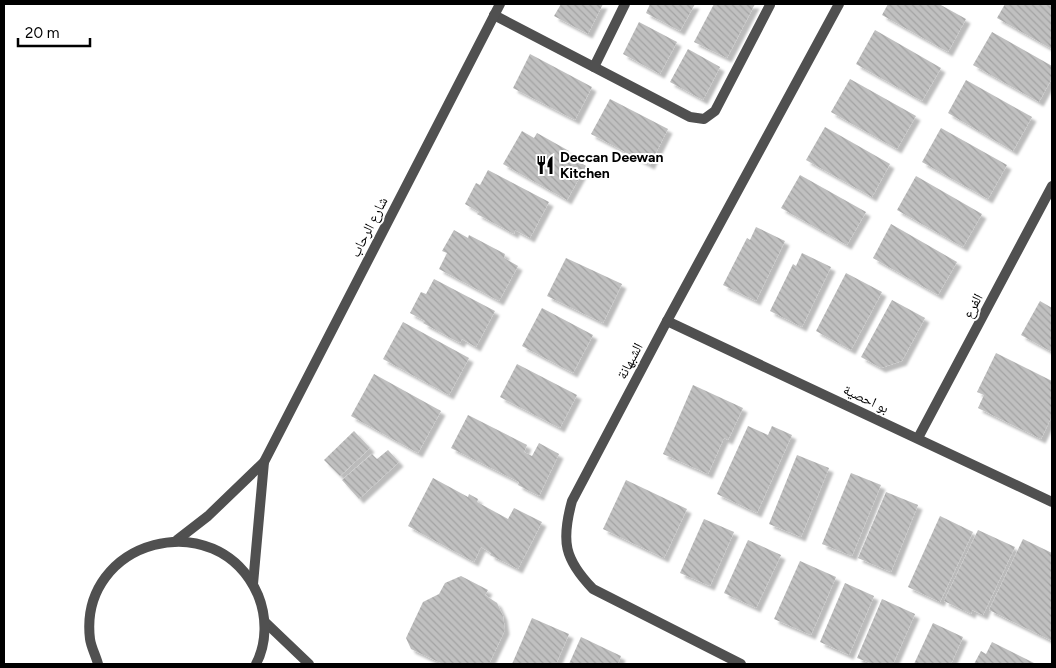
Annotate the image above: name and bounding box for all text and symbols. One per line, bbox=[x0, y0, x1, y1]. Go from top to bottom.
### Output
scale bar bbox=[18, 15, 90, 47]
text: 20 m bbox=[25, 24, 59, 42]
place label: Deccan Deewan Kitchen bbox=[560, 149, 664, 182]
restaurant icon: Deccan Deewan Kitchen bbox=[534, 154, 556, 176]
street label: شارع الرحاب bbox=[347, 194, 392, 260]
street label: الفرع bbox=[959, 291, 987, 322]
street label: الشبهانة bbox=[613, 340, 647, 382]
street label: بو احصية bbox=[840, 381, 892, 417]

